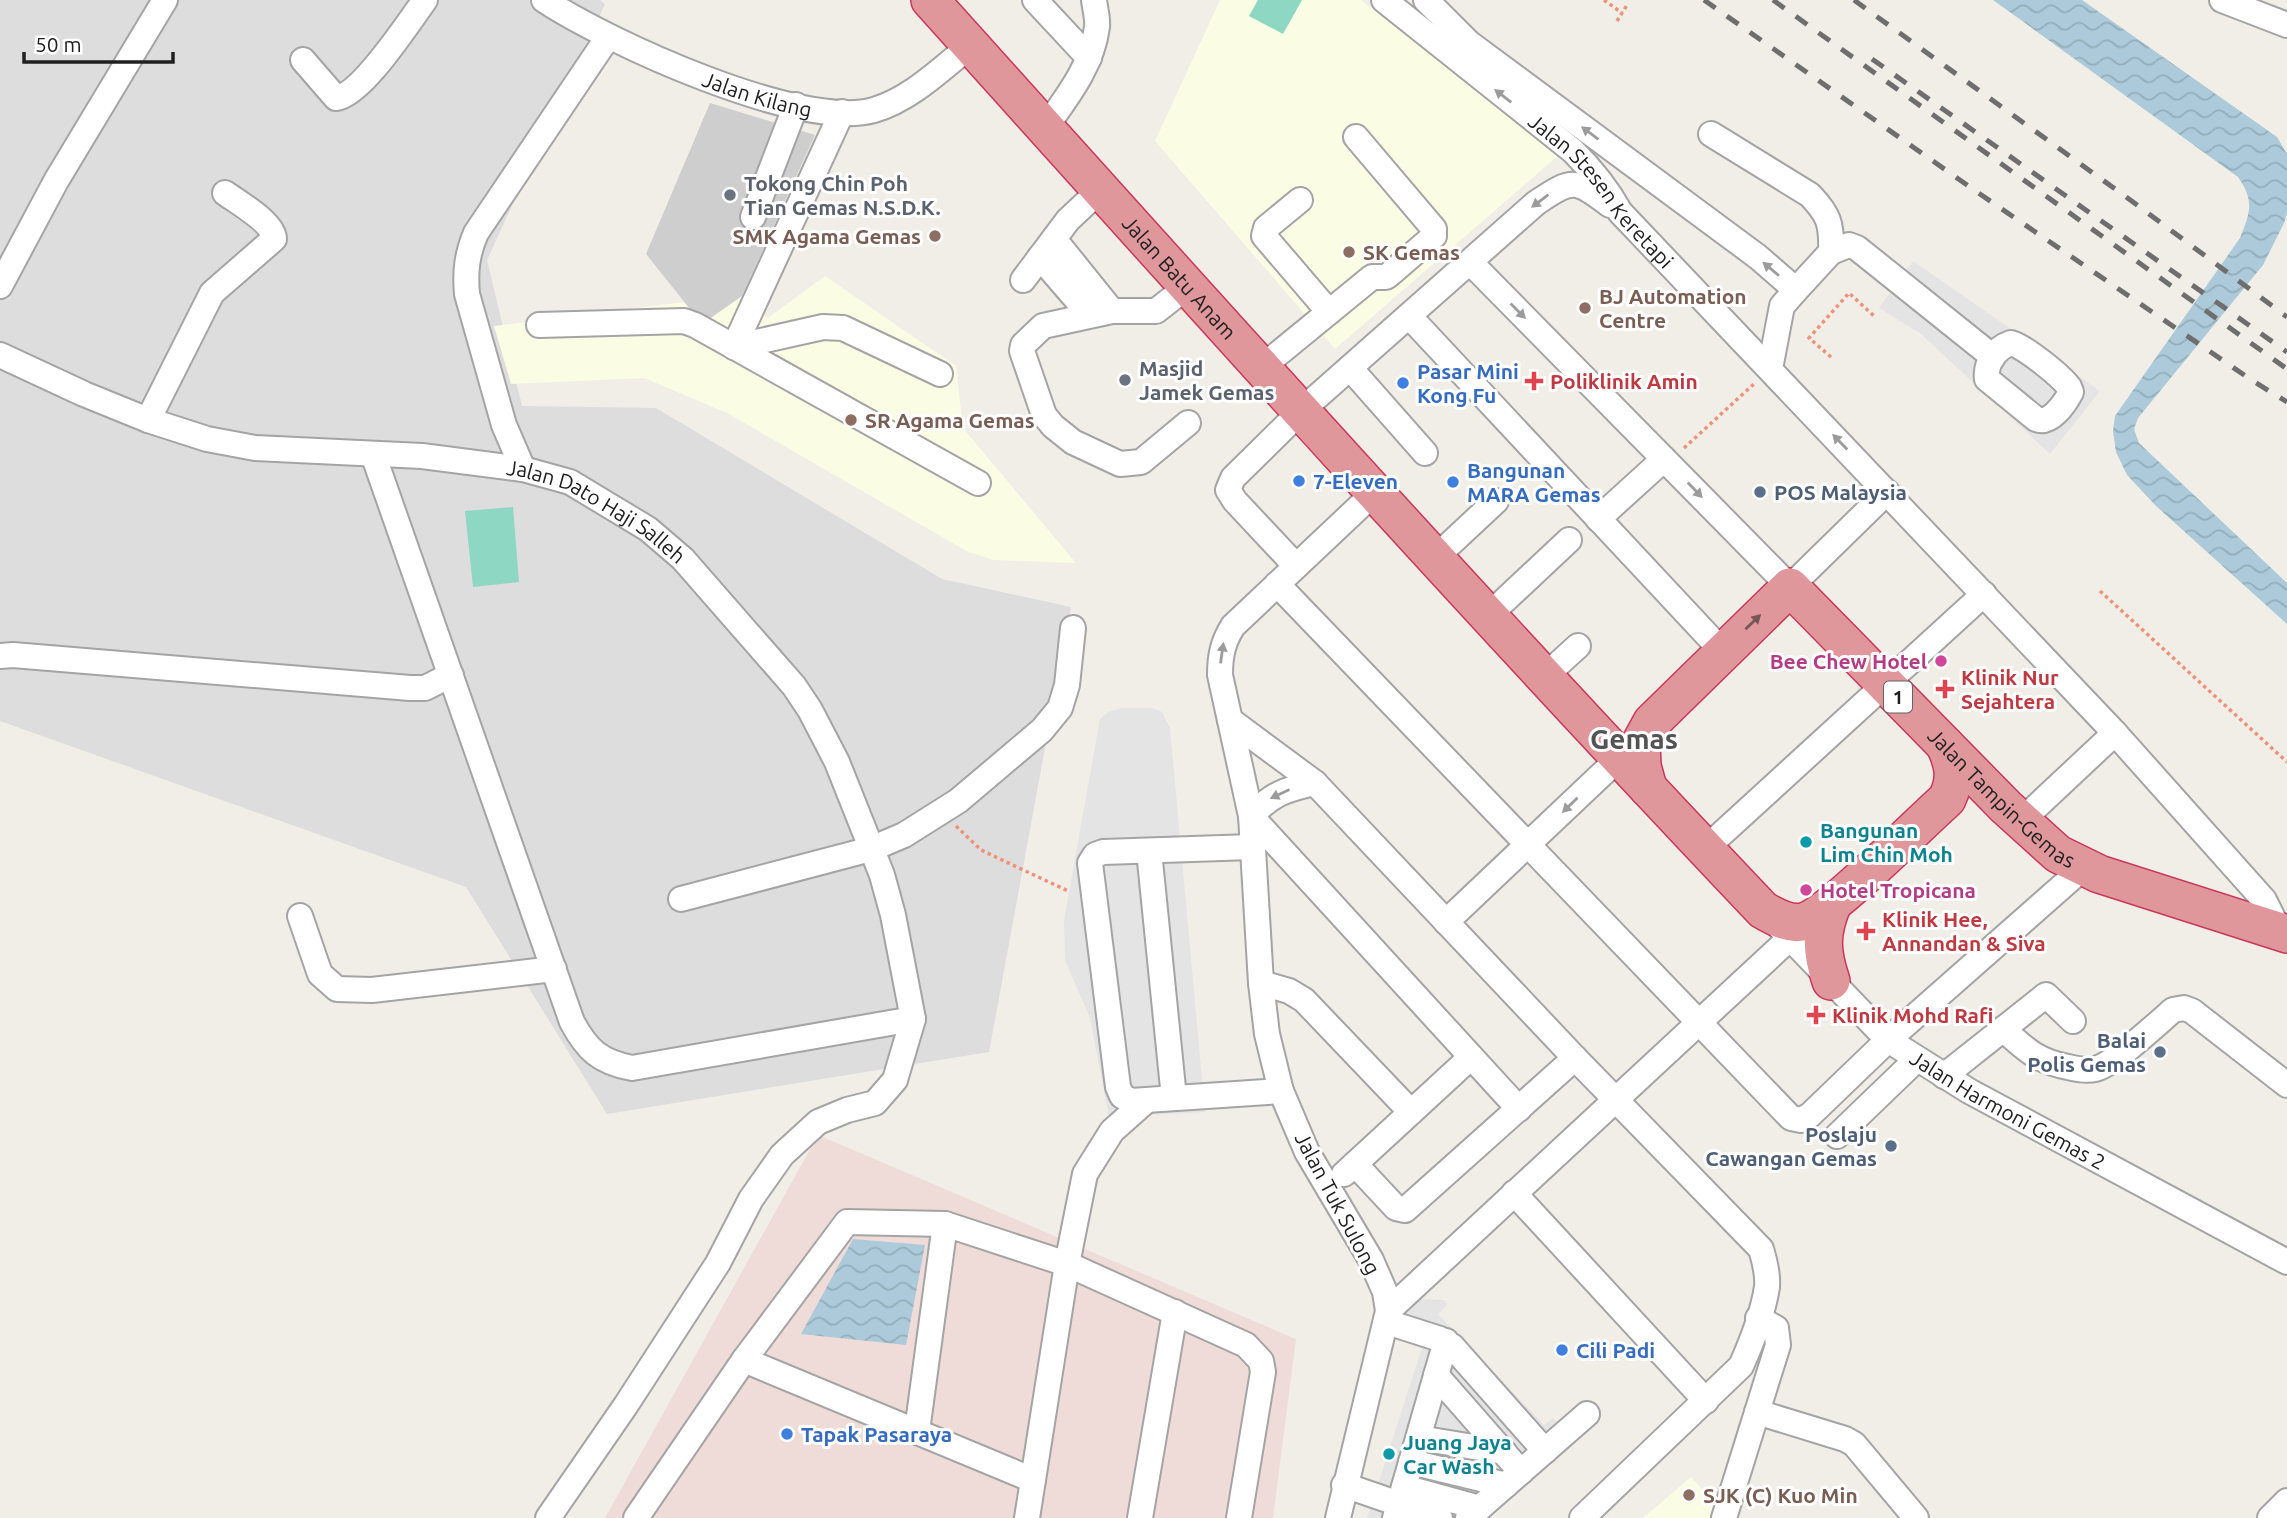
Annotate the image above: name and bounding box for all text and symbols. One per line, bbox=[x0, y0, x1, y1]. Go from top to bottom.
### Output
scale bar bbox=[24, 21, 173, 65]
text: 50 m bbox=[35, 32, 82, 56]
street label: Jalan Kilang bbox=[699, 66, 814, 121]
one-way arrow bbox=[1494, 88, 1512, 103]
street label: Jalan Stesen Keretapi bbox=[1524, 108, 1678, 273]
one-way arrow bbox=[1581, 125, 1599, 140]
place label: Tokong Chin Poh Tian Gemas N.S.D.K. bbox=[744, 171, 941, 219]
marker: Tokong Chin Poh Tian Gemas N.S.D.K. bbox=[722, 187, 738, 203]
one-way arrow bbox=[1531, 194, 1549, 208]
street label: Jalan Batu Anam bbox=[1118, 210, 1241, 344]
place label: SMK Agama Gemas bbox=[733, 224, 921, 248]
marker: SMK Agama Gemas bbox=[927, 228, 943, 244]
place label: SK Gemas bbox=[1363, 240, 1460, 264]
marker: SK Gemas bbox=[1341, 244, 1357, 260]
one-way arrow bbox=[1763, 262, 1780, 277]
place label: BJ Automation Centre bbox=[1599, 284, 1747, 332]
marker: BJ Automation Centre bbox=[1577, 300, 1593, 316]
one-way arrow bbox=[1510, 303, 1526, 319]
place label: Masjid Jamek Gemas bbox=[1139, 356, 1274, 404]
place label: Pasar Mini Kong Fu bbox=[1417, 359, 1519, 407]
place label: Poliklinik Amin bbox=[1550, 369, 1698, 393]
marker: Poliklinik Amin bbox=[1524, 371, 1544, 391]
marker: Masjid Jamek Gemas bbox=[1117, 372, 1133, 388]
marker: Pasar Mini Kong Fu bbox=[1395, 375, 1411, 391]
place label: SR Agama Gemas bbox=[865, 408, 1035, 432]
marker: SR Agama Gemas bbox=[843, 412, 859, 428]
one-way arrow bbox=[1832, 434, 1848, 451]
street label: Jalan Dato Haji Salleh bbox=[505, 455, 691, 568]
place label: Bangunan MARA Gemas bbox=[1467, 458, 1601, 506]
place label: 7-Eleven bbox=[1313, 469, 1398, 493]
marker: 7-Eleven bbox=[1291, 473, 1307, 489]
marker: Bangunan MARA Gemas bbox=[1445, 474, 1461, 490]
place label: POS Malaysia bbox=[1774, 480, 1907, 504]
one-way arrow bbox=[1686, 482, 1703, 499]
marker: POS Malaysia bbox=[1752, 484, 1768, 500]
one-way arrow bbox=[1745, 614, 1762, 631]
one-way arrow bbox=[1217, 642, 1228, 664]
place label: Bee Chew Hotel bbox=[1770, 649, 1927, 673]
marker: Bee Chew Hotel bbox=[1933, 653, 1949, 669]
place label: Klinik Nur Sejahtera bbox=[1961, 665, 2059, 713]
marker: Klinik Nur Sejahtera bbox=[1935, 679, 1955, 699]
road number: 1 bbox=[1884, 682, 1912, 712]
district label: Gemas bbox=[1590, 723, 1678, 754]
street label: Jalan Tampin-Gemas bbox=[1923, 723, 2079, 872]
one-way arrow bbox=[1270, 788, 1290, 799]
one-way arrow bbox=[1561, 796, 1578, 813]
place label: Bangunan Lim Chin Moh bbox=[1820, 818, 1953, 866]
marker: Bangunan Lim Chin Moh bbox=[1798, 834, 1814, 850]
place label: Hotel Tropicana bbox=[1820, 878, 1976, 902]
marker: Hotel Tropicana bbox=[1798, 882, 1814, 898]
place label: Klinik Hee, Annandan & Siva bbox=[1882, 907, 2046, 955]
marker: Klinik Hee, Annandan & Siva bbox=[1856, 921, 1876, 941]
place label: Klinik Mohd Rafi bbox=[1832, 1003, 1993, 1027]
marker: Klinik Mohd Rafi bbox=[1806, 1005, 1826, 1025]
place label: Balai Polis Gemas bbox=[2027, 1028, 2146, 1076]
marker: Balai Polis Gemas bbox=[2152, 1044, 2168, 1060]
street label: Jalan Harmoni Gemas 2 bbox=[1906, 1045, 2110, 1174]
place label: Poslaju Cawangan Gemas bbox=[1705, 1122, 1877, 1170]
street label: Jalan Tuk Sulong bbox=[1290, 1128, 1386, 1278]
marker: Poslaju Cawangan Gemas bbox=[1883, 1138, 1899, 1154]
place label: Cili Padi bbox=[1576, 1338, 1655, 1362]
marker: Cili Padi bbox=[1554, 1342, 1570, 1358]
place label: Tapak Pasaraya bbox=[801, 1422, 952, 1446]
marker: Tapak Pasaraya bbox=[779, 1426, 795, 1442]
place label: Juang Jaya Car Wash bbox=[1403, 1430, 1512, 1478]
marker: Juang Jaya Car Wash bbox=[1381, 1446, 1397, 1462]
place label: SJK (C) Kuo Min bbox=[1703, 1483, 1858, 1507]
marker: SJK (C) Kuo Min bbox=[1681, 1487, 1697, 1503]

